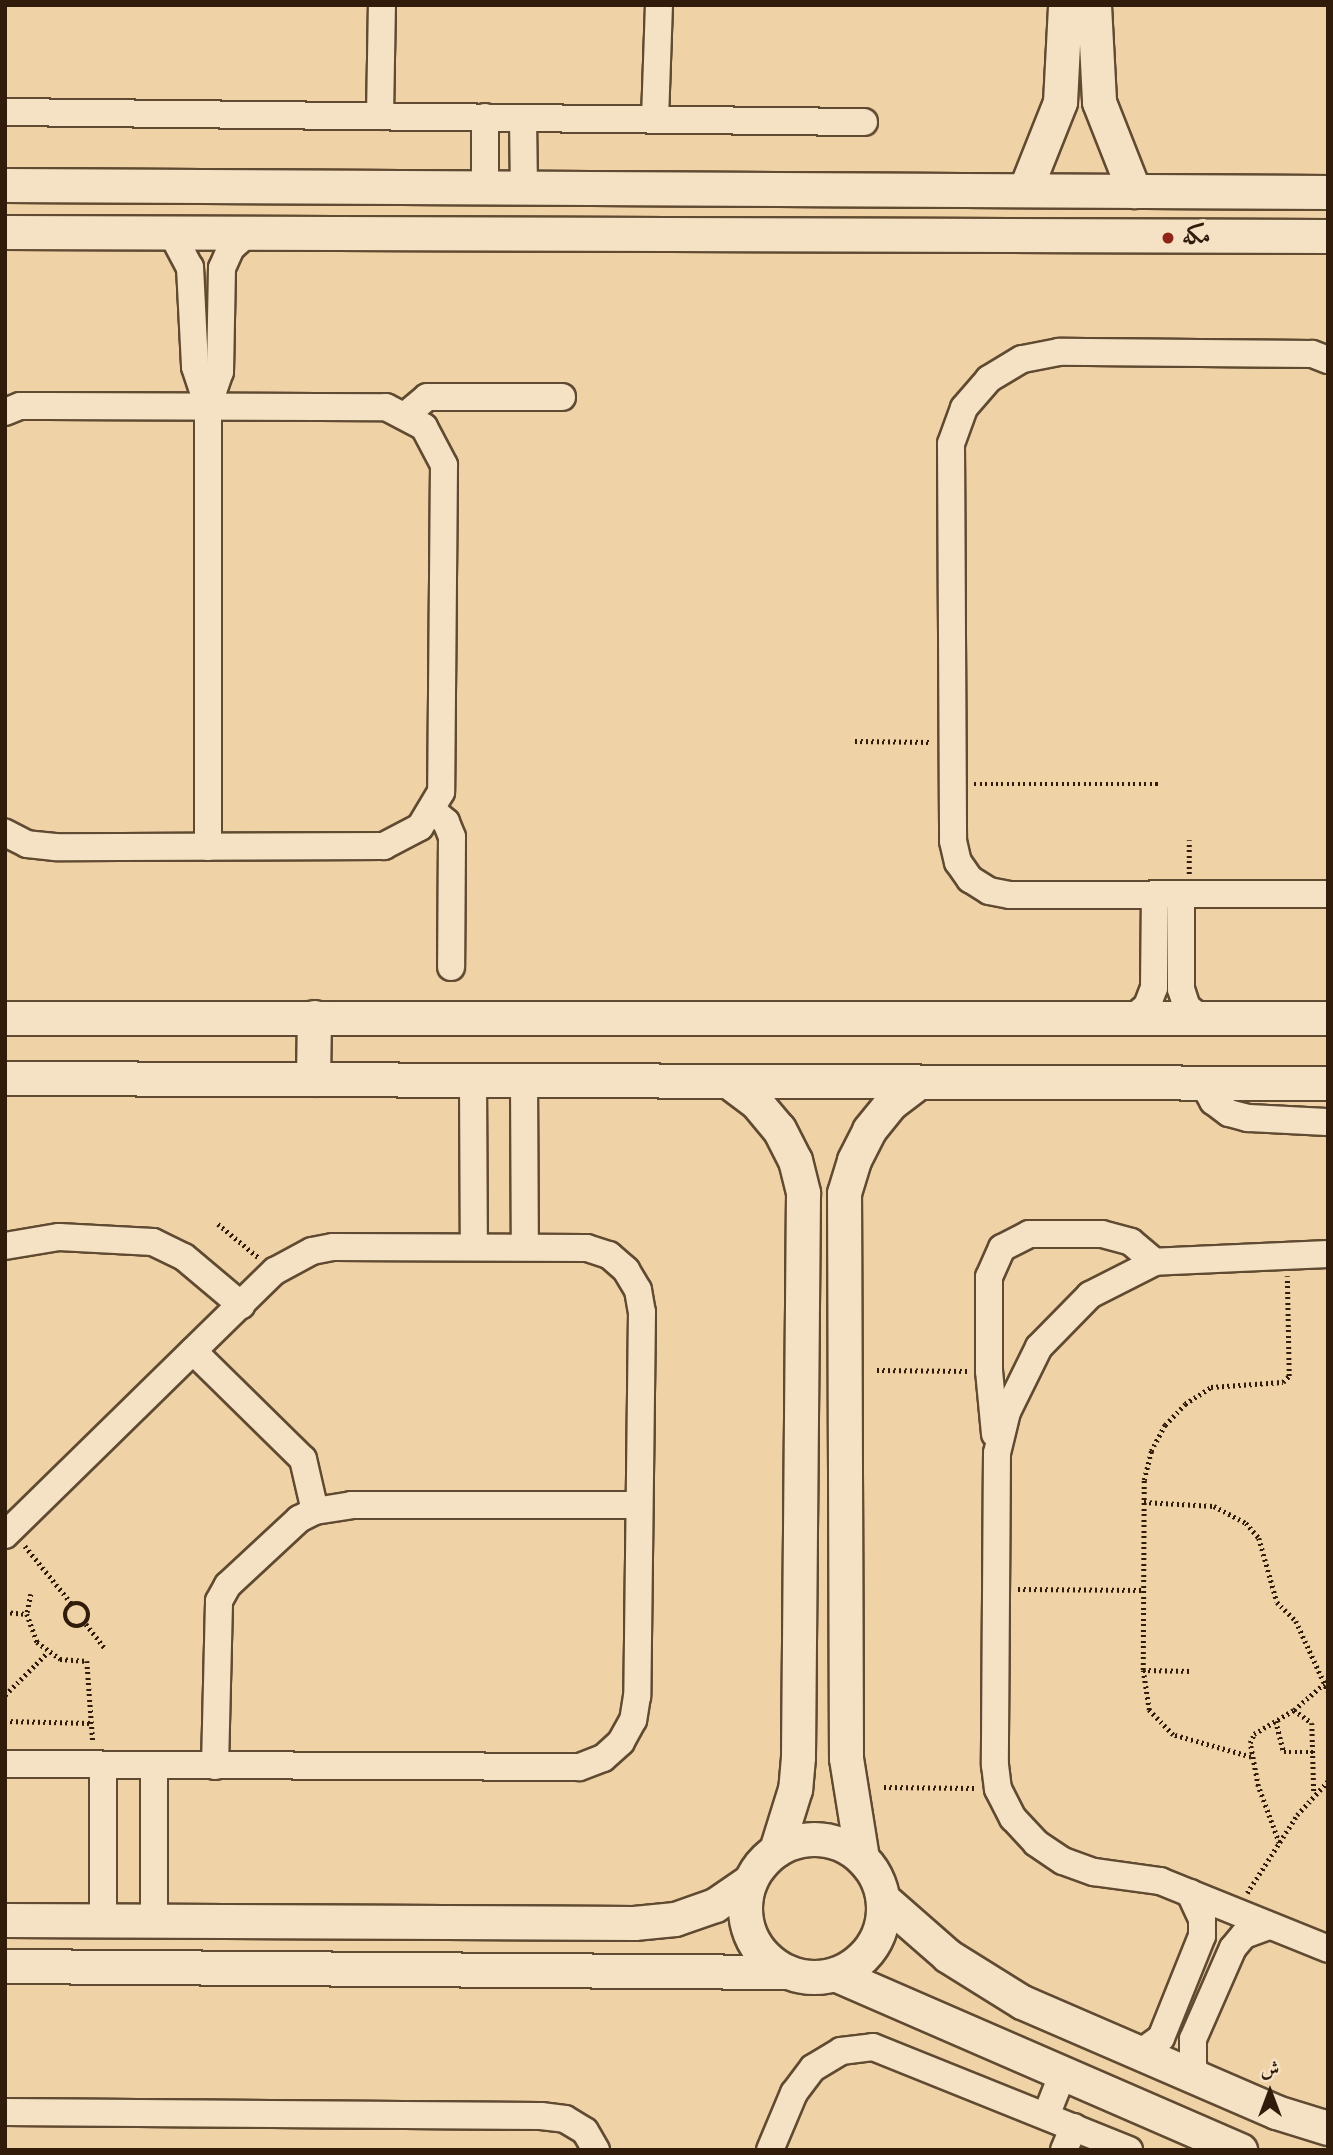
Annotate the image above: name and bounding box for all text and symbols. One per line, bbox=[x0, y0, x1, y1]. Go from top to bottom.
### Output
place label: مكه bbox=[1182, 224, 1211, 252]
marker: مكه bbox=[1160, 230, 1176, 246]
north arrow bbox=[1235, 2057, 1305, 2127]
text: ش bbox=[1261, 2057, 1279, 2084]

